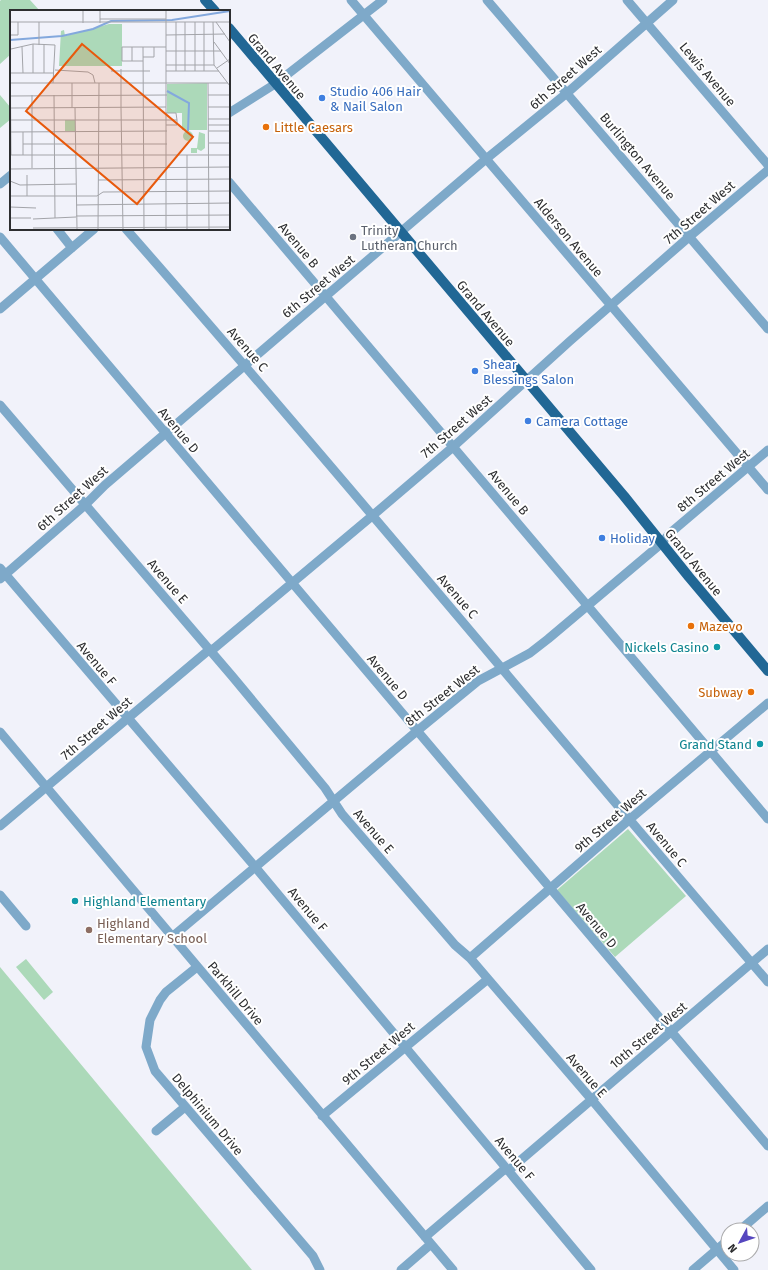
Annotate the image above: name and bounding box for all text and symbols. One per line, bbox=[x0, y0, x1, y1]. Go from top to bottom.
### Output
inset map bbox=[10, 10, 230, 230]
street label: Grand Avenue bbox=[245, 30, 309, 102]
street label: Lewis Avenue bbox=[677, 39, 739, 109]
street label: 6th Street West bbox=[526, 42, 604, 113]
place label: Studio 406 Hair & Nail Salon bbox=[330, 84, 421, 114]
marker: Studio 406 Hair & Nail Salon bbox=[317, 93, 327, 103]
street label: Burlington Avenue bbox=[597, 110, 678, 203]
place label: Little Caesars bbox=[274, 120, 353, 135]
marker: Little Caesars bbox=[261, 122, 271, 132]
street label: 7th Street West bbox=[661, 177, 738, 247]
street label: Alderson Avenue bbox=[531, 195, 606, 280]
street label: Avenue B bbox=[275, 220, 322, 271]
place label: Trinity Lutheran Church bbox=[361, 223, 458, 253]
marker: Trinity Lutheran Church bbox=[348, 232, 358, 242]
street label: 6th Street West bbox=[279, 252, 358, 321]
street label: Grand Avenue bbox=[454, 277, 518, 349]
street label: Avenue C bbox=[224, 324, 271, 375]
place label: Shear Blessings Salon bbox=[483, 357, 574, 387]
marker: Shear Blessings Salon bbox=[470, 366, 480, 376]
street label: 7th Street West bbox=[418, 391, 495, 461]
street label: Avenue D bbox=[155, 404, 202, 456]
place label: Camera Cottage bbox=[536, 414, 628, 429]
marker: Camera Cottage bbox=[523, 416, 533, 426]
street label: 8th Street West bbox=[674, 445, 753, 515]
street label: 6th Street West bbox=[34, 463, 111, 534]
street label: Avenue B bbox=[485, 467, 532, 518]
street label: Grand Avenue bbox=[662, 526, 725, 599]
place label: Holiday bbox=[610, 531, 656, 546]
marker: Holiday bbox=[597, 533, 607, 543]
street label: Avenue E bbox=[144, 556, 191, 606]
street label: Avenue C bbox=[434, 571, 481, 622]
place label: Mazevo bbox=[699, 619, 743, 634]
marker: Mazevo bbox=[686, 621, 696, 631]
street label: Avenue F bbox=[74, 638, 120, 689]
place label: Nickels Casino bbox=[624, 640, 709, 655]
marker: Nickels Casino bbox=[712, 642, 722, 652]
street label: Avenue D bbox=[364, 651, 411, 703]
street label: 8th Street West bbox=[402, 662, 483, 729]
place label: Subway bbox=[698, 685, 744, 700]
marker: Subway bbox=[746, 687, 756, 697]
street label: 7th Street West bbox=[58, 693, 135, 763]
place label: Grand Stand bbox=[679, 737, 752, 752]
marker: Grand Stand bbox=[755, 739, 765, 749]
street label: 9th Street West bbox=[572, 785, 649, 855]
street label: Avenue E bbox=[350, 806, 397, 856]
street label: Avenue C bbox=[644, 819, 690, 870]
street label: Avenue F bbox=[285, 884, 331, 935]
place label: Highland Elementary bbox=[83, 894, 207, 909]
marker: Highland Elementary bbox=[70, 896, 80, 906]
street label: Avenue D bbox=[573, 899, 620, 951]
place label: Highland Elementary School bbox=[97, 916, 207, 946]
marker: Highland Elementary School bbox=[84, 925, 94, 935]
street label: Parkhill Drive bbox=[205, 958, 267, 1028]
street label: 10th Street West bbox=[607, 999, 690, 1072]
street label: 9th Street West bbox=[339, 1019, 418, 1088]
street label: Avenue E bbox=[563, 1050, 610, 1100]
street label: Delphinium Drive bbox=[169, 1070, 246, 1158]
street label: Avenue F bbox=[492, 1133, 538, 1184]
north arrow bbox=[720, 1222, 760, 1262]
text: N bbox=[725, 1241, 740, 1255]

